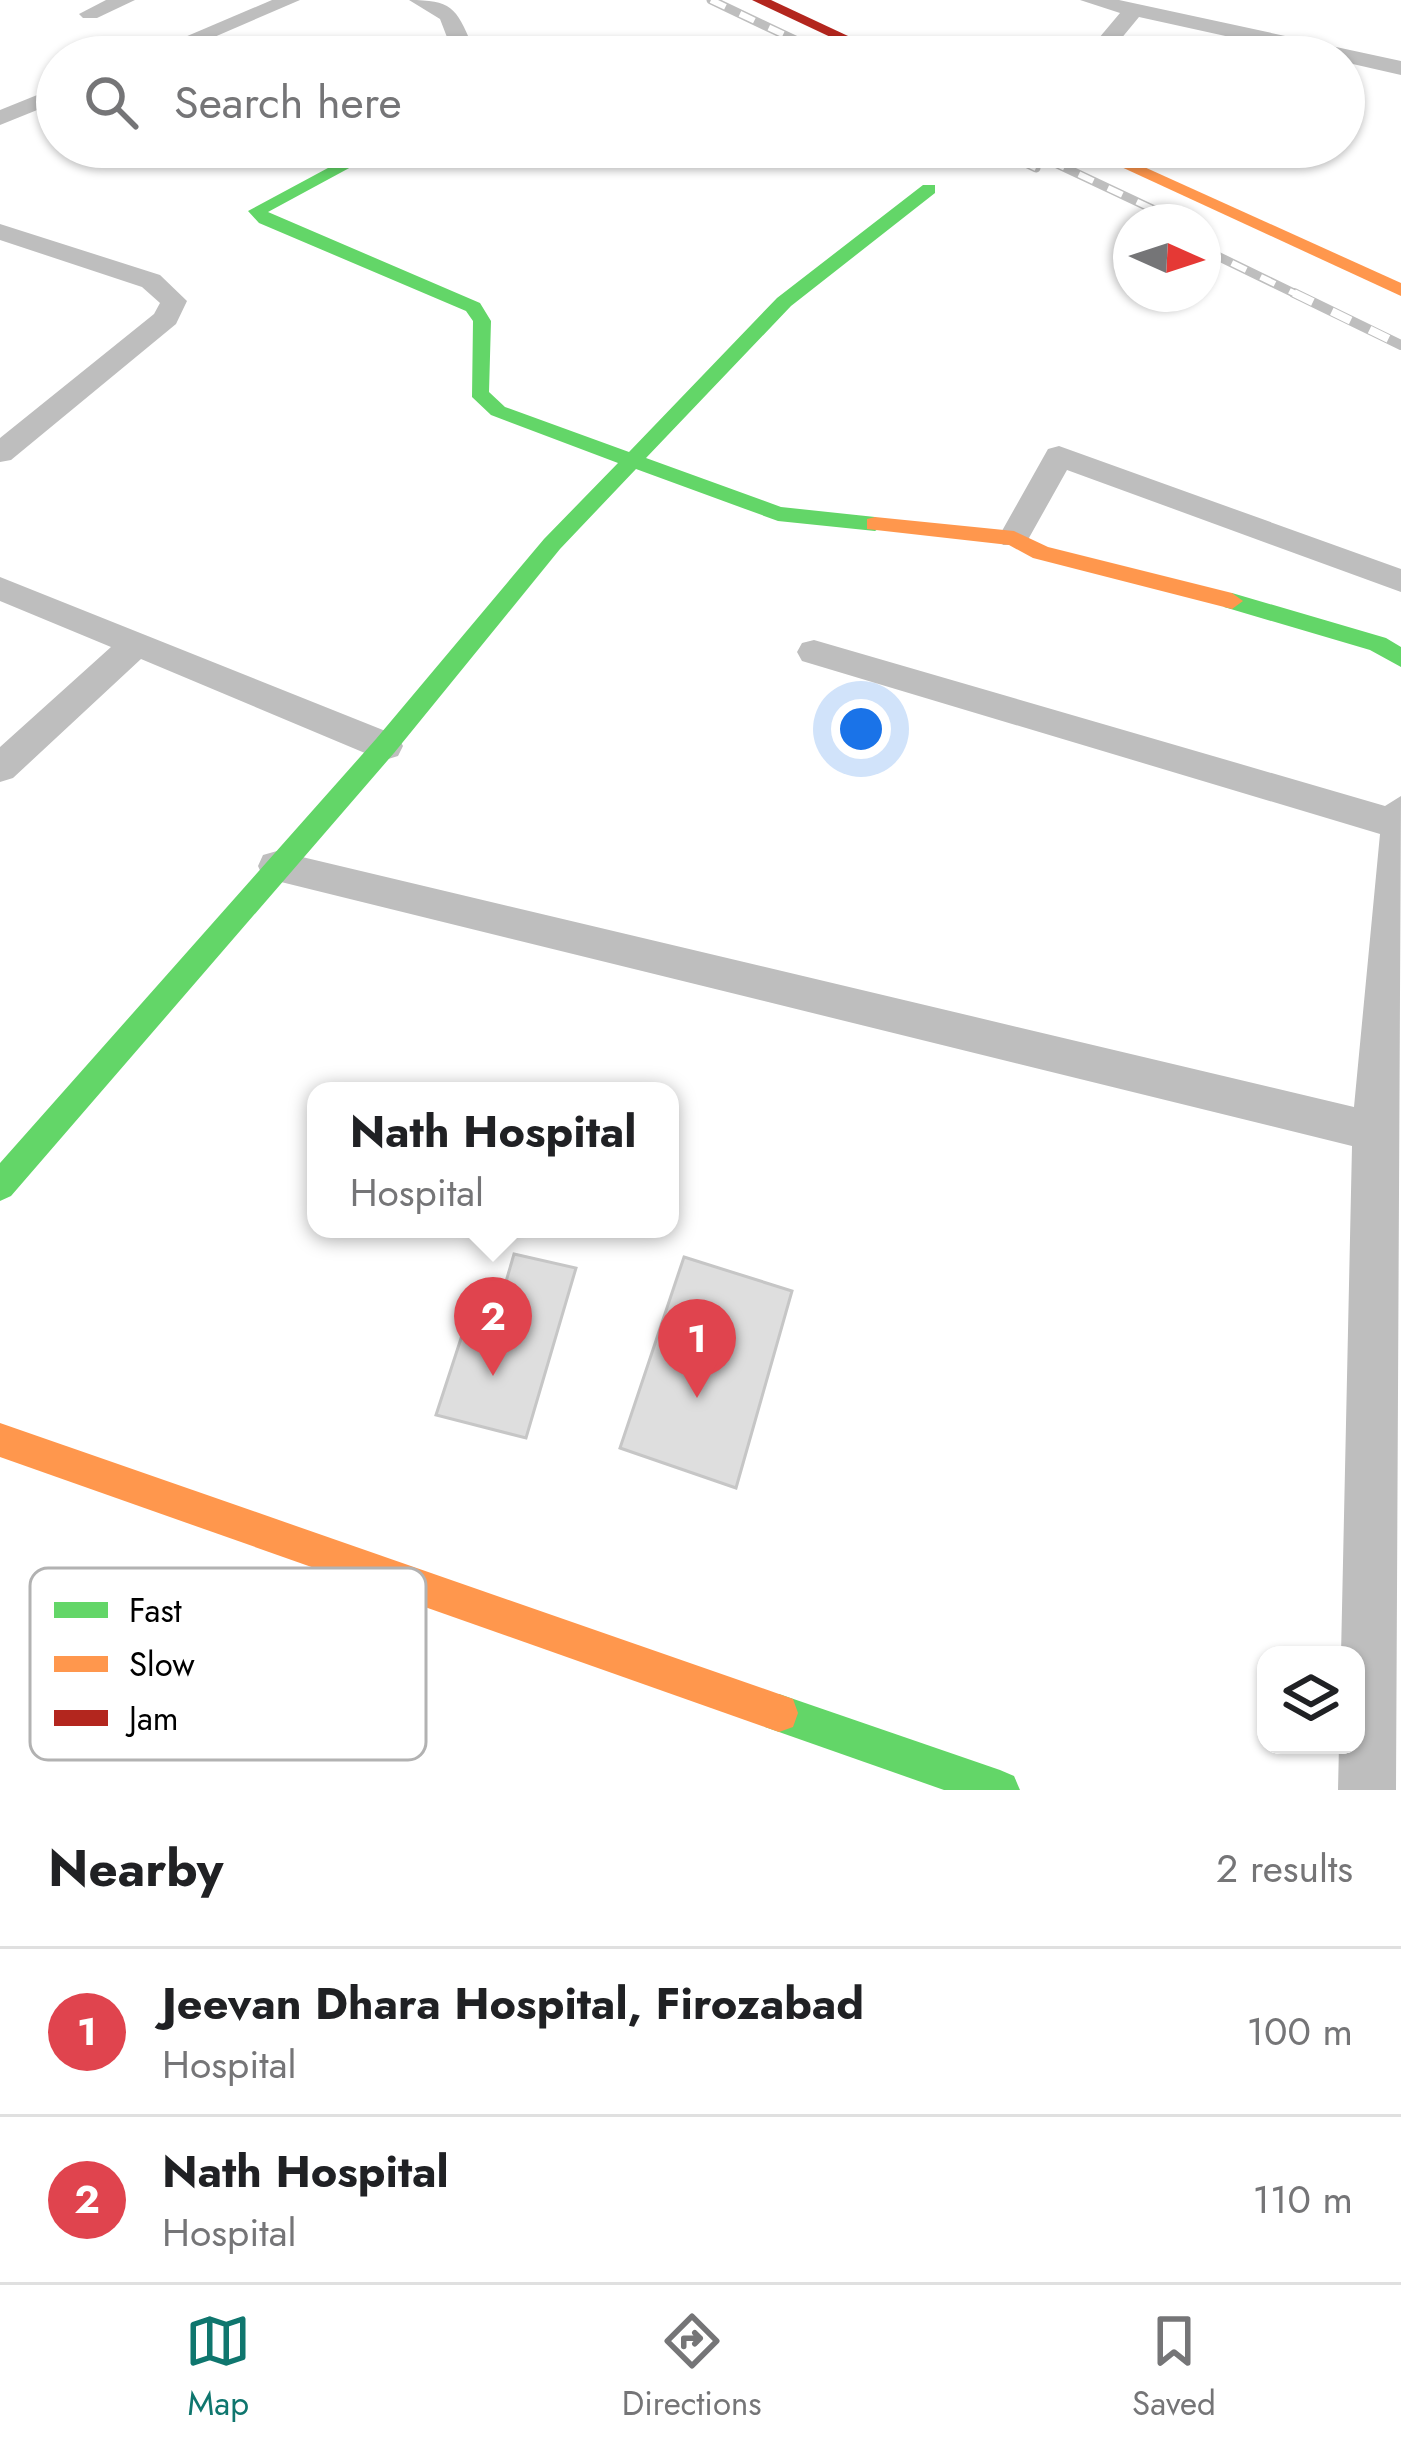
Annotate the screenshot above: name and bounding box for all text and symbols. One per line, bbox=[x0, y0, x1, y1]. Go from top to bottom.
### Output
search box bbox=[36, 36, 1365, 168]
icon: search bbox=[78, 69, 144, 135]
text: Search here bbox=[174, 70, 402, 135]
north arrow bbox=[1113, 204, 1221, 312]
your location bbox=[831, 699, 891, 759]
popup bbox=[307, 1082, 679, 1238]
text: Nath Hospital bbox=[350, 1099, 636, 1164]
text: Hospital bbox=[350, 1164, 484, 1221]
pin: 2 bbox=[454, 1277, 532, 1376]
pin: 1 bbox=[658, 1299, 736, 1398]
legend bbox=[30, 1568, 426, 1760]
text: Fast bbox=[129, 1587, 182, 1634]
text: Slow bbox=[129, 1641, 195, 1688]
map controls bbox=[1257, 1646, 1365, 1754]
button: layers bbox=[1257, 1646, 1365, 1754]
text: Jam bbox=[125, 1695, 179, 1742]
text: Nearby bbox=[48, 1831, 223, 1905]
text: 2 results bbox=[1216, 1840, 1353, 1897]
text: Jeevan Dhara Hospital, Firozabad bbox=[162, 1971, 864, 2036]
text: 1 bbox=[77, 2003, 97, 2060]
text: 100 m bbox=[1247, 2003, 1353, 2060]
text: Hospital bbox=[162, 2036, 296, 2093]
text: Nath Hospital bbox=[162, 2139, 449, 2204]
text: 2 bbox=[74, 2171, 100, 2228]
text: 110 m bbox=[1252, 2171, 1353, 2228]
text: Hospital bbox=[162, 2204, 296, 2261]
tab: Map bbox=[185, 2308, 251, 2427]
tab: Directions bbox=[622, 2308, 762, 2427]
tab: Saved bbox=[1132, 2308, 1216, 2427]

